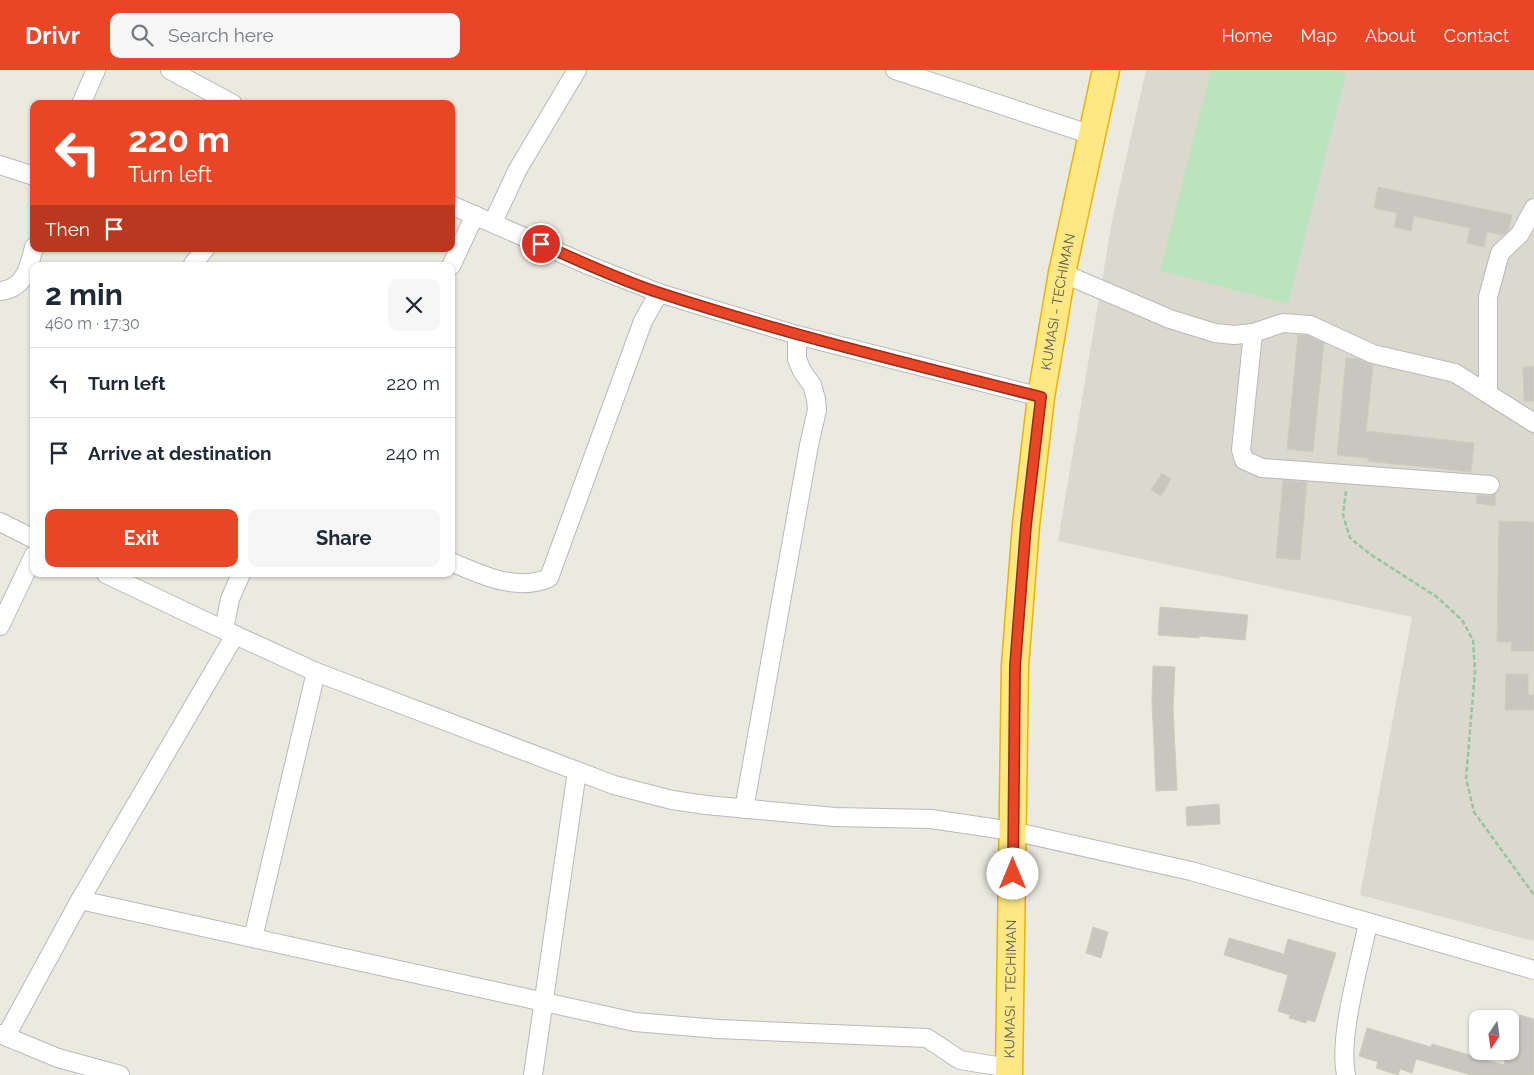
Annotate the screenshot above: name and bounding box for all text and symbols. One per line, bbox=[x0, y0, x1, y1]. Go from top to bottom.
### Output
search box bbox=[110, 13, 460, 58]
text: Drivr bbox=[25, 21, 80, 50]
icon: search bbox=[128, 21, 156, 49]
text: Search here bbox=[168, 24, 274, 46]
text: Home bbox=[1221, 25, 1272, 46]
text: Map bbox=[1300, 25, 1337, 46]
text: About bbox=[1365, 25, 1416, 46]
text: Contact bbox=[1444, 25, 1509, 46]
text: 220 m bbox=[128, 119, 230, 160]
icon: left bbox=[45, 120, 110, 185]
text: Turn left bbox=[128, 161, 212, 187]
icon: arrive bbox=[100, 215, 128, 243]
text: Then bbox=[45, 218, 90, 240]
pin bbox=[520, 223, 562, 265]
icon: arrive bbox=[527, 230, 555, 258]
street label: KUMASI - TECHIMAN bbox=[1038, 232, 1078, 371]
text: 2 min bbox=[45, 277, 123, 312]
button: close bbox=[388, 279, 440, 331]
text: 460 m · 17:30 bbox=[45, 314, 140, 333]
icon: left bbox=[45, 369, 73, 397]
text: Turn left bbox=[88, 372, 165, 394]
text: 220 m bbox=[386, 372, 440, 394]
icon: arrive bbox=[45, 439, 73, 467]
text: Arrive at destination bbox=[88, 442, 272, 464]
text: 240 m bbox=[386, 442, 440, 464]
button: Exit bbox=[45, 509, 238, 567]
button: Share bbox=[248, 509, 440, 567]
position arrow bbox=[986, 847, 1038, 899]
street label: KUMASI - TECHIMAN bbox=[1001, 920, 1019, 1058]
north arrow bbox=[1469, 1010, 1519, 1060]
map controls bbox=[1469, 1010, 1519, 1060]

